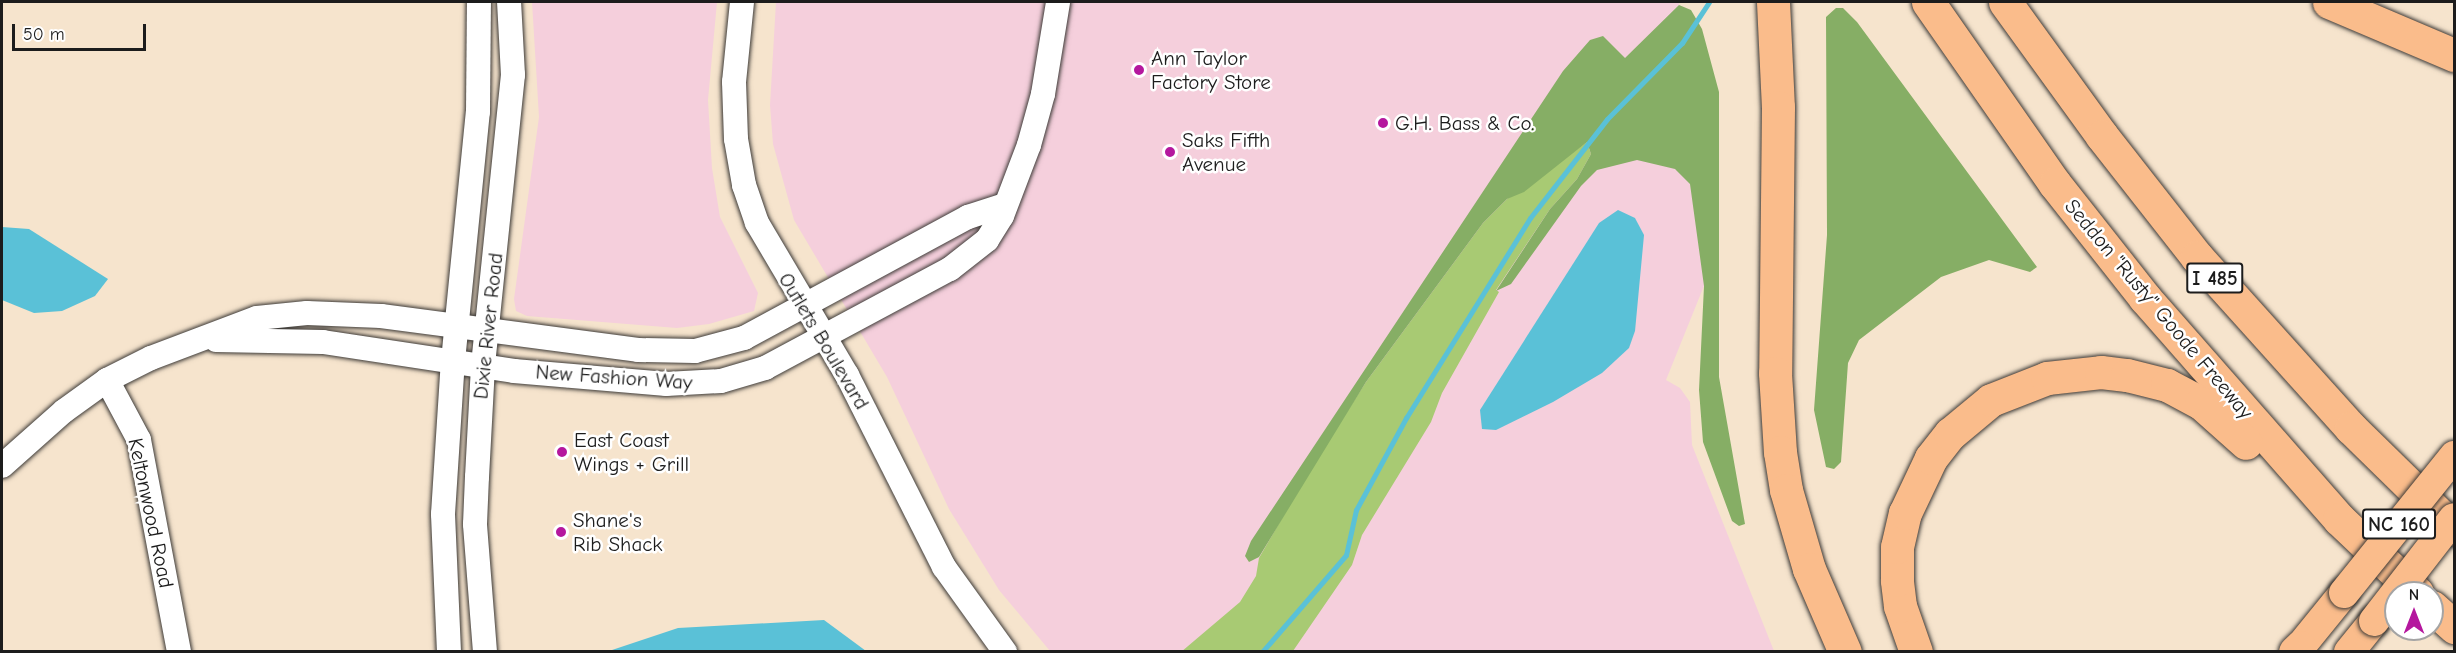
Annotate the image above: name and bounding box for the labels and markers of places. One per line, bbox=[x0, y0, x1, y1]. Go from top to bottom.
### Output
place label: Ann Taylor Factory Store bbox=[1151, 45, 1271, 95]
marker: Ann Taylor Factory Store bbox=[1132, 63, 1146, 77]
place label: G.H. Bass & Co. bbox=[1395, 110, 1534, 136]
marker: G.H. Bass & Co. bbox=[1376, 116, 1390, 130]
place label: Saks Fifth Avenue bbox=[1182, 127, 1270, 177]
marker: Saks Fifth Avenue bbox=[1163, 145, 1177, 159]
place label: East Coast Wings + Grill bbox=[574, 427, 689, 477]
marker: East Coast Wings + Grill bbox=[555, 445, 569, 459]
place label: Shane's Rib Shack bbox=[573, 507, 663, 557]
marker: Shane's Rib Shack bbox=[554, 525, 568, 539]

